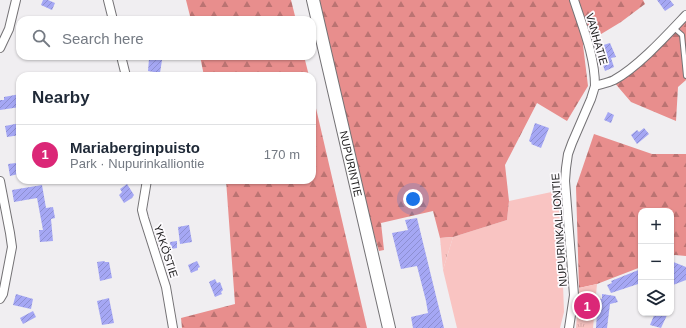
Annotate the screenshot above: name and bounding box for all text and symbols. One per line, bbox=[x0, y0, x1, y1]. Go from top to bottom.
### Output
street label: VANHATIE bbox=[584, 12, 610, 66]
search box bbox=[16, 16, 316, 60]
icon: search bbox=[30, 27, 52, 49]
text: Search here bbox=[62, 30, 144, 47]
text: Nearby bbox=[32, 88, 90, 107]
street label: NUPURINTIE bbox=[337, 130, 364, 198]
text: Mariaberginpuisto bbox=[70, 139, 200, 156]
text: 1 bbox=[41, 147, 49, 162]
text: 170 m bbox=[264, 147, 300, 162]
text: Park · Nupurinkalliontie bbox=[70, 156, 204, 171]
street label: NUPURINKALLIONTIE bbox=[549, 173, 569, 287]
your location bbox=[403, 189, 423, 209]
map controls bbox=[638, 208, 674, 316]
button: + bbox=[638, 208, 674, 244]
street label: YKKÖSTIE bbox=[152, 223, 180, 279]
button: − bbox=[638, 244, 674, 280]
button: layers bbox=[638, 280, 674, 316]
pin: 1 bbox=[574, 291, 600, 321]

